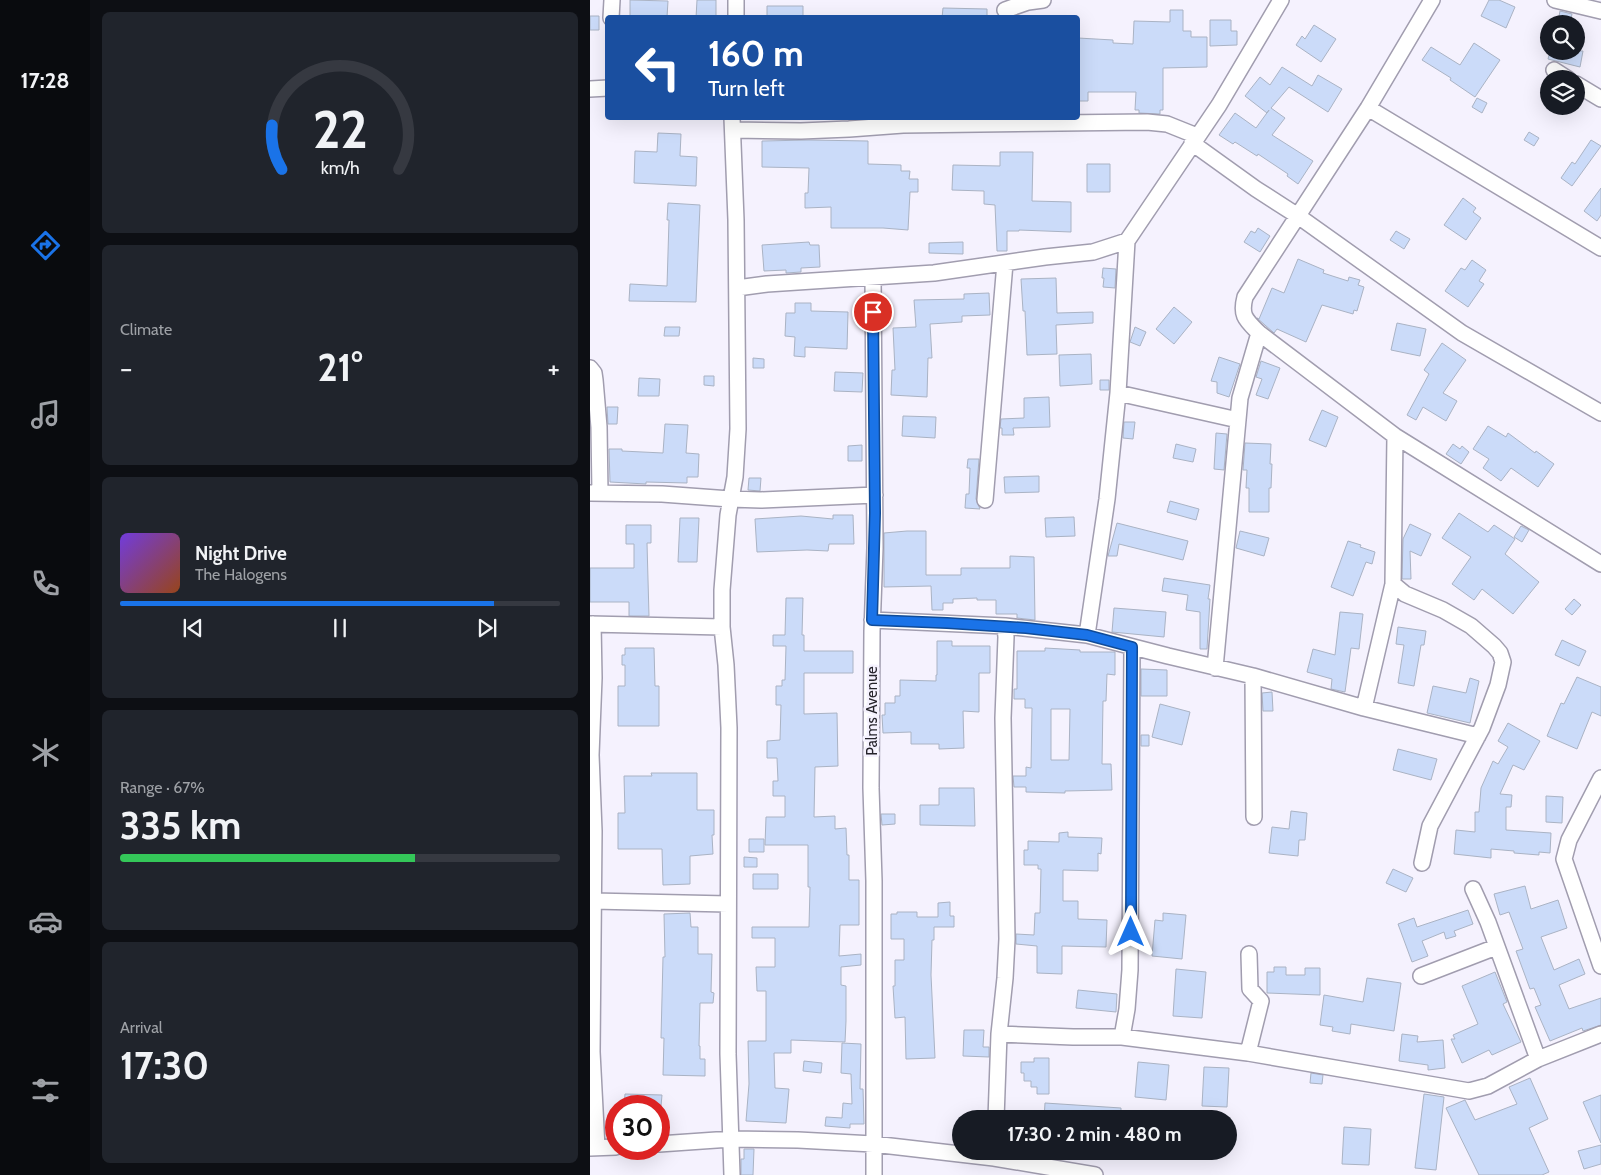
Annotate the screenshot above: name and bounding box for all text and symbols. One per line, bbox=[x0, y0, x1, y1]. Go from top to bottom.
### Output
map controls bbox=[1540, 15, 1585, 115]
button: search bbox=[1540, 15, 1585, 60]
text: 160 m bbox=[708, 32, 804, 75]
icon: left bbox=[625, 35, 690, 100]
text: 17:28 bbox=[20, 67, 70, 94]
button: layers bbox=[1540, 70, 1585, 115]
text: Turn left bbox=[708, 75, 785, 102]
text: 22 bbox=[312, 98, 368, 161]
text: km/h bbox=[320, 157, 360, 178]
icon: directions bbox=[28, 228, 63, 263]
pin bbox=[852, 291, 894, 333]
icon: arrive bbox=[859, 298, 887, 326]
text: Climate bbox=[120, 320, 172, 339]
text: 21° bbox=[317, 344, 363, 391]
text: − bbox=[120, 351, 132, 385]
text: + bbox=[548, 351, 560, 385]
icon: music bbox=[28, 397, 63, 432]
text: Night Drive bbox=[195, 542, 287, 565]
text: The Halogens bbox=[195, 565, 287, 584]
icon: phone bbox=[28, 566, 63, 601]
icon: previous bbox=[179, 614, 207, 642]
icon: pause bbox=[326, 614, 354, 642]
icon: next bbox=[473, 614, 501, 642]
street label: Palms Avenue bbox=[863, 666, 881, 756]
icon: climate bbox=[28, 735, 63, 770]
text: Range · 67% bbox=[120, 778, 205, 797]
text: 335 km bbox=[120, 802, 241, 849]
icon: car bbox=[28, 904, 63, 939]
position arrow bbox=[1104, 905, 1156, 957]
text: Arrival bbox=[120, 1018, 163, 1037]
text: 17:30 bbox=[120, 1042, 209, 1089]
icon: filters bbox=[28, 1073, 63, 1108]
speed limit sign: 30 bbox=[605, 1095, 670, 1160]
text: 17:30 · 2 min · 480 m bbox=[1008, 1123, 1181, 1146]

